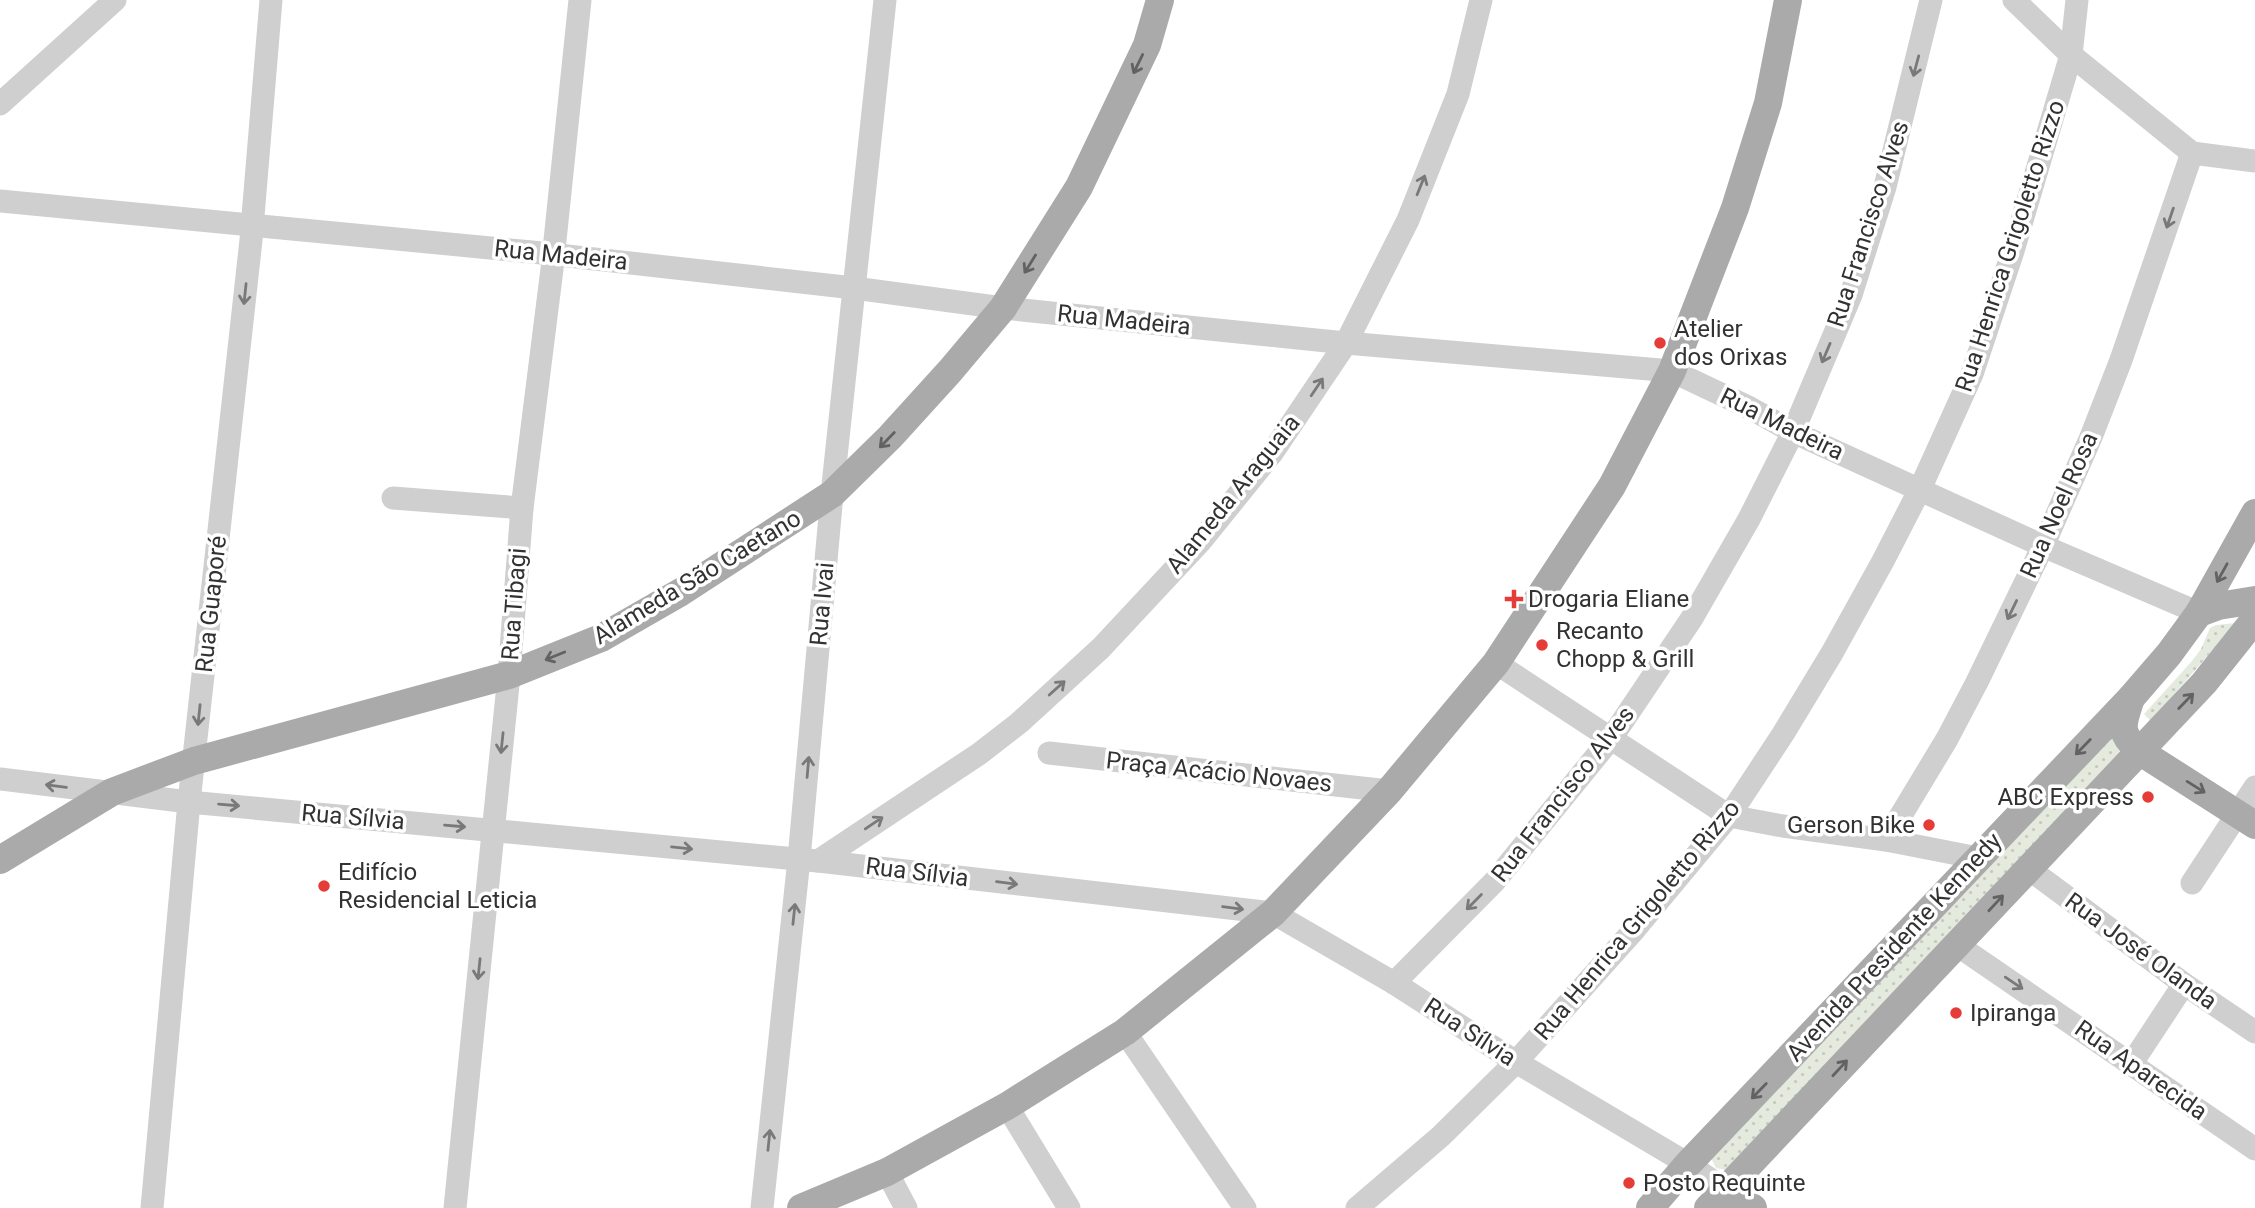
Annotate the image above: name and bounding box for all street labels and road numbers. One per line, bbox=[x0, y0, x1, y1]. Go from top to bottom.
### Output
street label: Rua Henrica Grigoletto Rizzo bbox=[1950, 97, 2070, 395]
street label: Rua Francisco Alves bbox=[1821, 117, 1915, 331]
street label: Rua Madeira bbox=[493, 234, 629, 276]
street label: Rua Madeira bbox=[1056, 299, 1192, 341]
street label: Rua Madeira bbox=[1716, 382, 1848, 466]
street label: Alameda Araguaia bbox=[1160, 409, 1306, 579]
street label: Rua Noel Rosa bbox=[2014, 428, 2104, 582]
street label: Alameda São Caetano bbox=[588, 504, 806, 650]
street label: Rua Guaporé bbox=[190, 534, 232, 674]
street label: Rua Tibagi bbox=[496, 547, 532, 661]
street label: Rua Ivai bbox=[804, 561, 840, 647]
street label: Rua Francisco Alves bbox=[1486, 701, 1640, 887]
street label: Praça Acácio Novaes bbox=[1105, 746, 1333, 798]
street label: Rua Henrica Grigoletto Rizzo bbox=[1528, 794, 1746, 1046]
street label: Rua Sílvia bbox=[300, 799, 406, 835]
street label: Avenida Presidente Kennedy bbox=[1781, 826, 2008, 1067]
street label: Rua Sílvia bbox=[864, 852, 970, 892]
street label: Rua José Olanda bbox=[2060, 887, 2222, 1015]
street label: Rua Sílvia bbox=[1419, 992, 1521, 1072]
street label: Rua Aparecida bbox=[2070, 1014, 2212, 1126]

